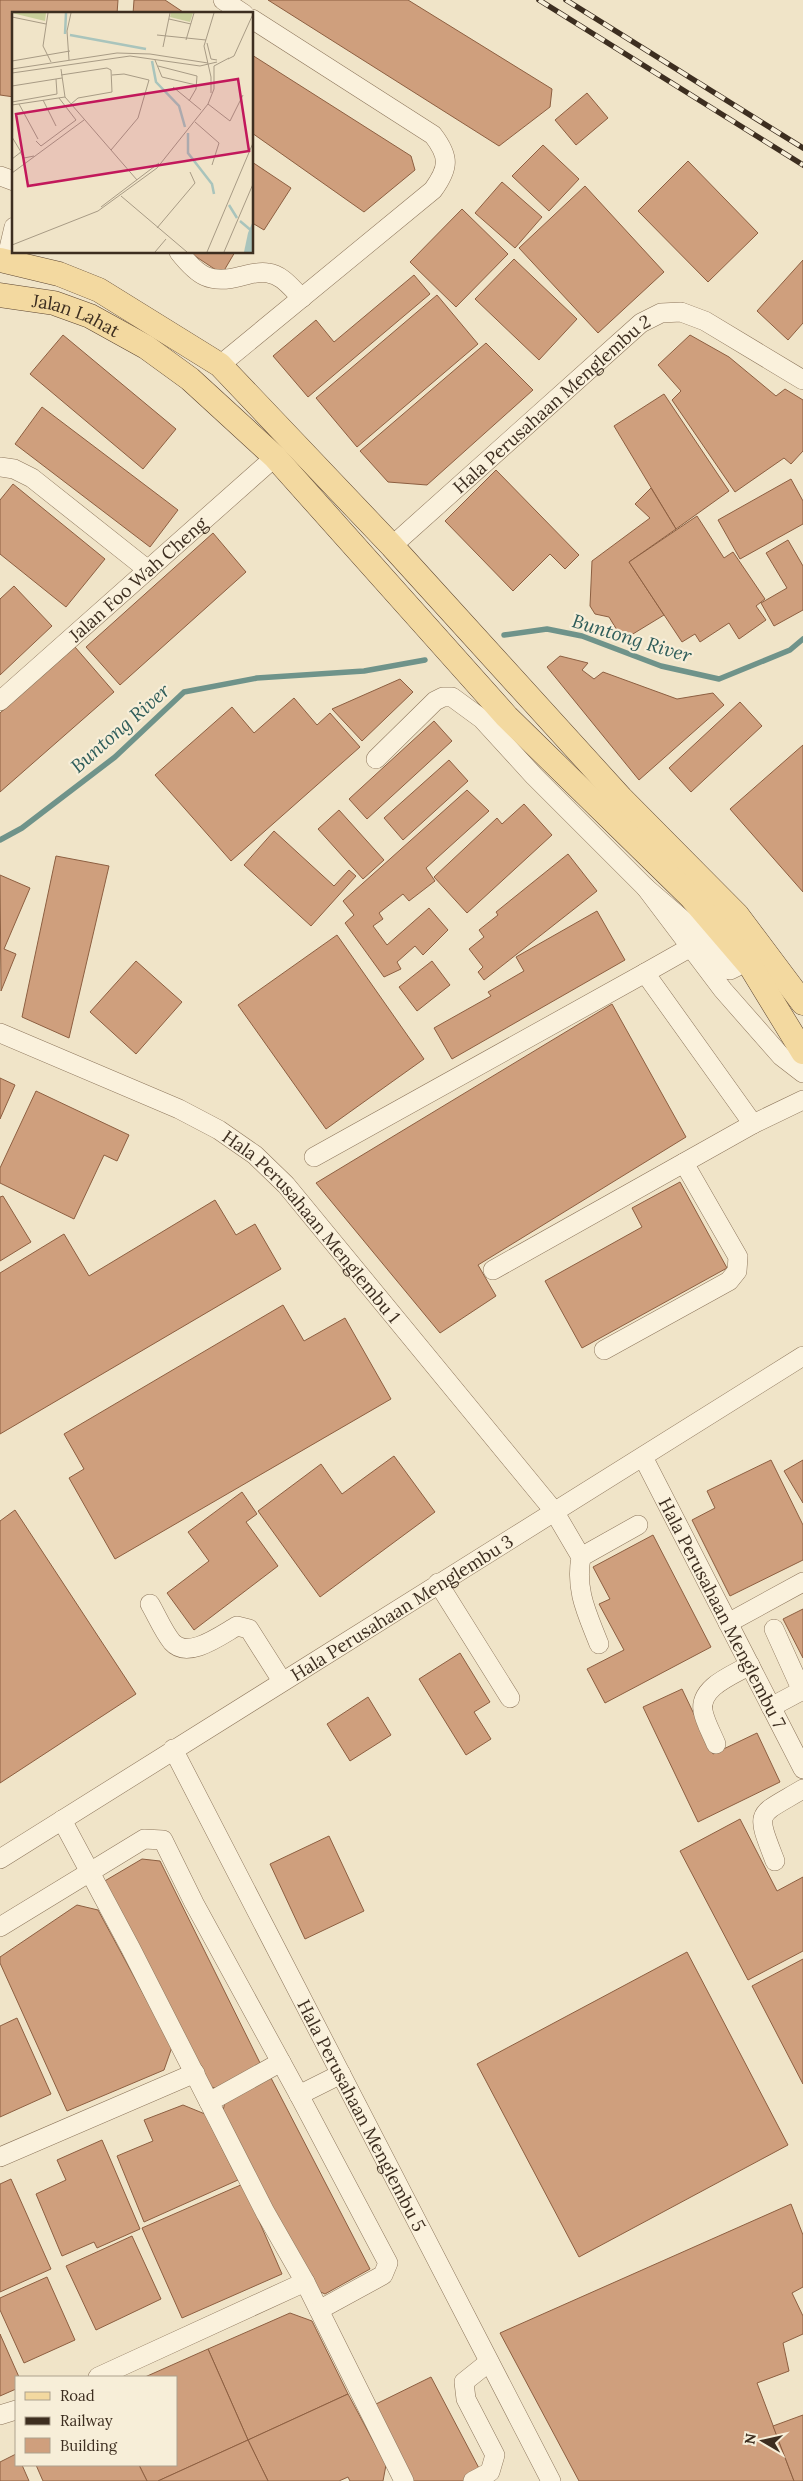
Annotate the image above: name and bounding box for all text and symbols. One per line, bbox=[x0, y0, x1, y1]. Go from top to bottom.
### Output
inset map bbox=[12, 12, 254, 254]
street label: Jalan Lahat bbox=[30, 288, 124, 342]
street label: Hala Perusahaan Menglembu 2 bbox=[448, 309, 654, 498]
street label: Jalan Foo Wah Cheng bbox=[63, 511, 212, 647]
water label: Buntong River bbox=[569, 608, 695, 668]
water label: Buntong River bbox=[65, 678, 175, 778]
street label: Hala Perusahaan Menglembu 1 bbox=[218, 1125, 406, 1327]
street label: Hala Perusahaan Menglembu 7 bbox=[654, 1493, 792, 1732]
street label: Hala Perusahaan Menglembu 3 bbox=[286, 1529, 517, 1686]
street label: Hala Perusahaan Menglembu 5 bbox=[293, 1995, 431, 2235]
legend bbox=[15, 2376, 178, 2466]
text: Road bbox=[60, 2386, 95, 2405]
text: Railway bbox=[60, 2411, 113, 2430]
north arrow bbox=[738, 2416, 788, 2466]
text: N bbox=[740, 2432, 760, 2446]
text: Building bbox=[60, 2436, 118, 2455]

